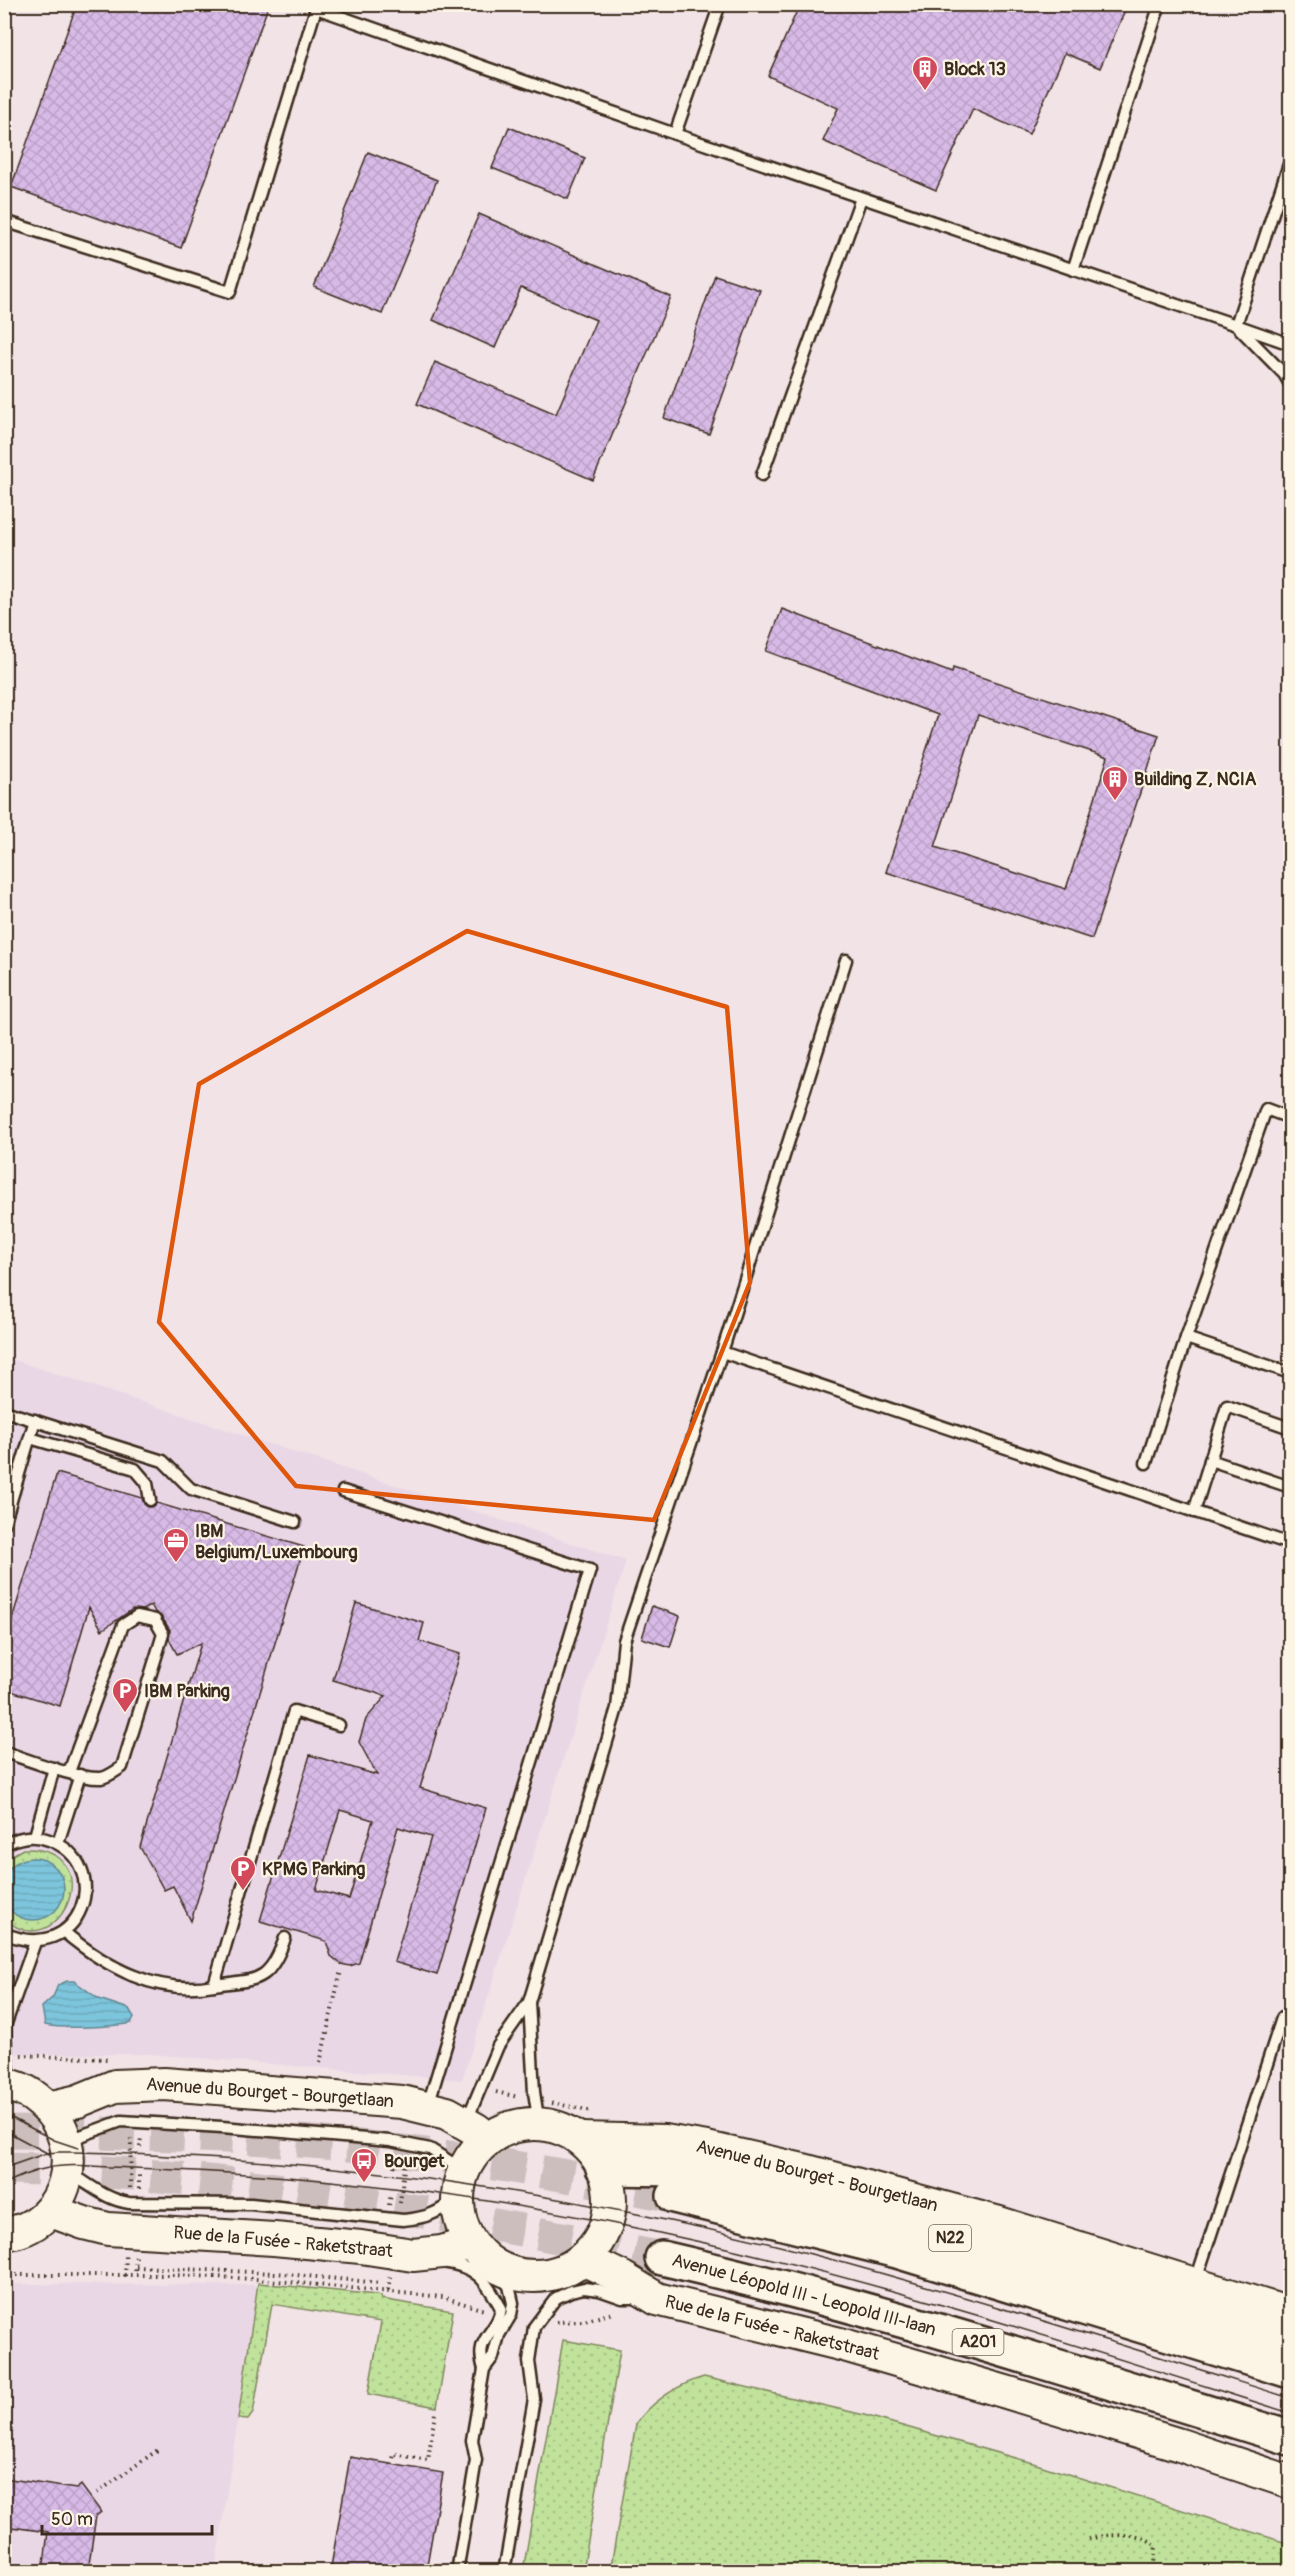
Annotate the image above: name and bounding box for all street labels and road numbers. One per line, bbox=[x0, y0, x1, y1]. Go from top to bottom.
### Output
street label: Avenue du Bourget - Bourgetlaan bbox=[145, 2073, 395, 2113]
street label: Avenue du Bourget - Bourgetlaan bbox=[694, 2135, 940, 2217]
street label: Rue de la Fusée - Raketstraat bbox=[172, 2221, 394, 2263]
road number: N22 bbox=[929, 2225, 971, 2251]
street label: Avenue Léopold III - Leopold III-laan bbox=[670, 2249, 938, 2341]
street label: Rue de la Fusée - Raketstraat bbox=[662, 2290, 882, 2366]
road number: A201 bbox=[952, 2329, 1004, 2355]

